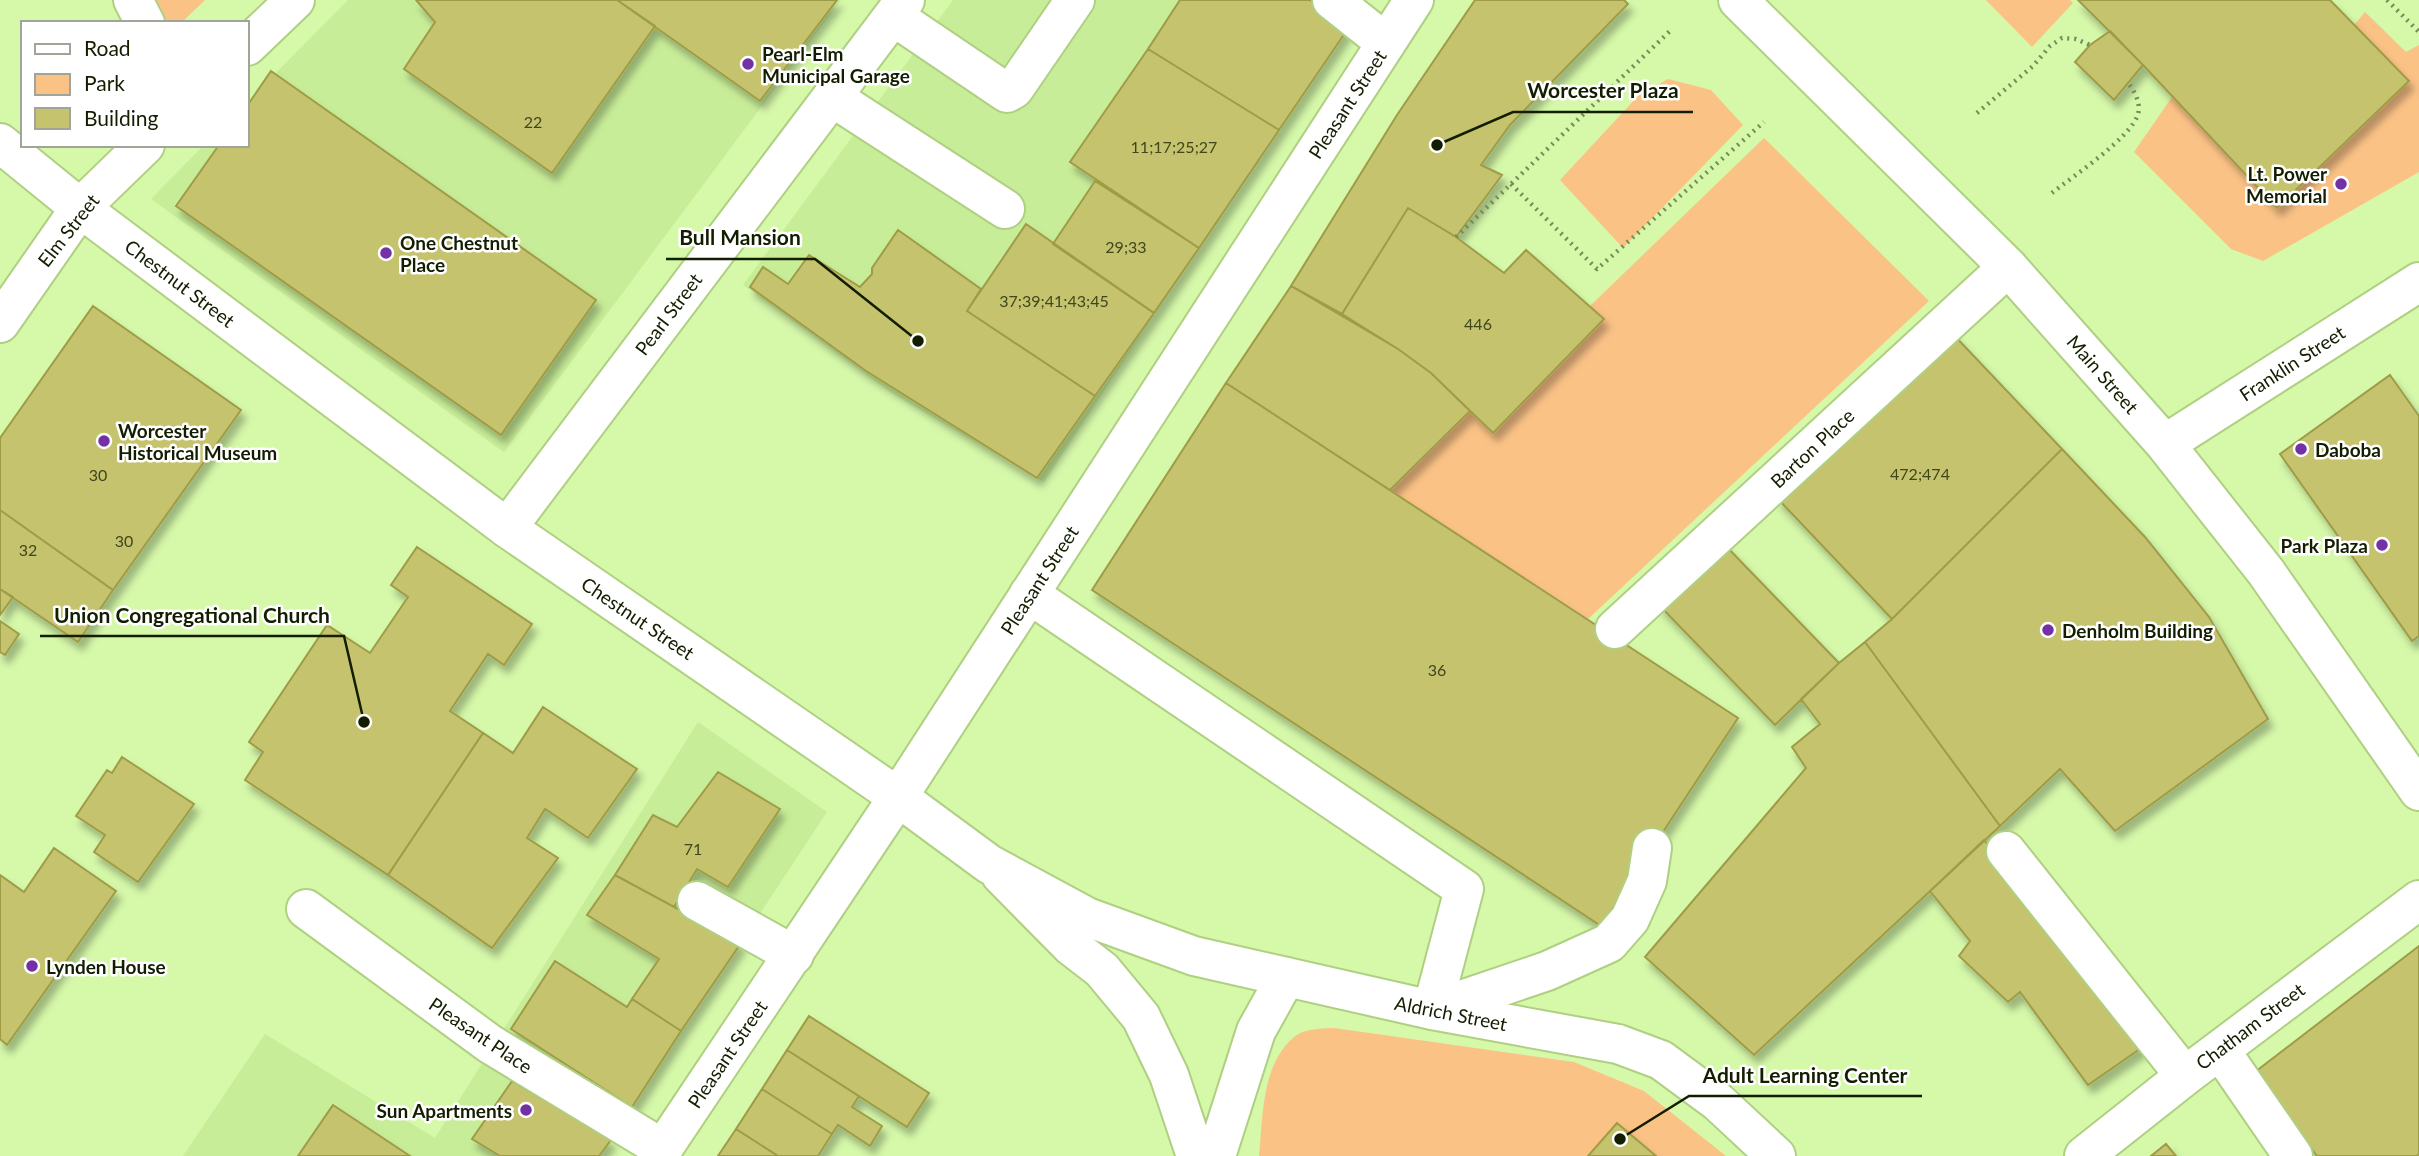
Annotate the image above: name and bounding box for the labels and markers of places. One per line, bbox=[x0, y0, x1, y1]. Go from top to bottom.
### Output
place label: Pearl-Elm Municipal Garage bbox=[762, 42, 910, 87]
marker: Pearl-Elm Municipal Garage bbox=[740, 56, 756, 72]
callout: Worcester Plaza bbox=[1513, 70, 1693, 112]
place label: Lt. Power Memorial bbox=[2246, 162, 2328, 207]
marker: Lt. Power Memorial bbox=[2333, 176, 2349, 192]
callout: Bull Mansion bbox=[666, 217, 815, 259]
place label: One Chestnut Place bbox=[400, 231, 518, 276]
marker: One Chestnut Place bbox=[378, 245, 394, 261]
place label: Worcester Historical Museum bbox=[118, 419, 277, 464]
marker: Worcester Historical Museum bbox=[96, 433, 112, 449]
place label: Daboba bbox=[2315, 438, 2381, 461]
marker: Daboba bbox=[2293, 441, 2309, 457]
place label: Park Plaza bbox=[2281, 534, 2368, 557]
marker: Park Plaza bbox=[2374, 537, 2390, 553]
callout: Union Congregational Church bbox=[40, 594, 344, 636]
place label: Denholm Building bbox=[2062, 619, 2213, 642]
marker: Denholm Building bbox=[2040, 622, 2056, 638]
place label: Lynden House bbox=[46, 955, 166, 978]
marker: Lynden House bbox=[24, 958, 40, 974]
callout: Adult Learning Center bbox=[1689, 1054, 1922, 1096]
place label: Sun Apartments bbox=[377, 1099, 512, 1122]
marker: Sun Apartments bbox=[518, 1102, 534, 1118]

